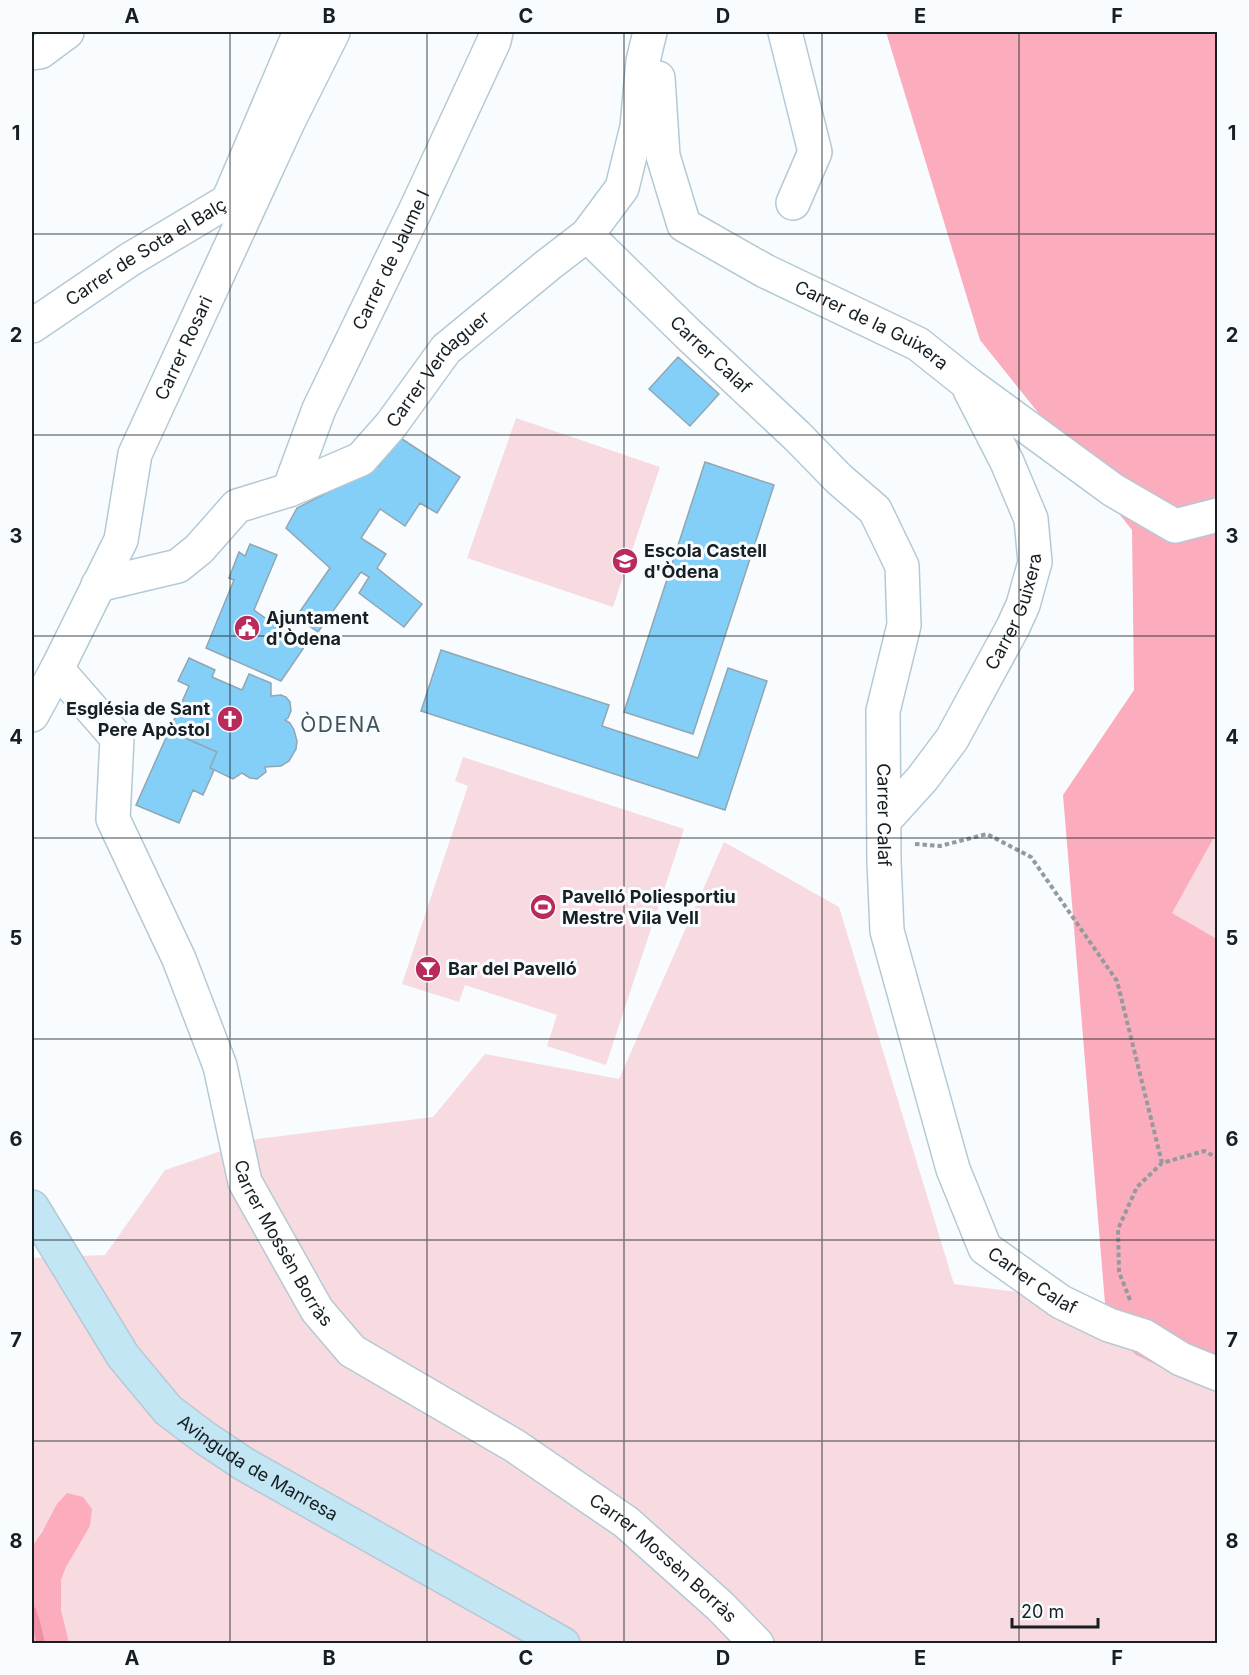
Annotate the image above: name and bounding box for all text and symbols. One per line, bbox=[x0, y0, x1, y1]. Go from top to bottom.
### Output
text: A bbox=[125, 4, 140, 28]
text: B bbox=[322, 4, 336, 28]
text: C bbox=[519, 4, 533, 28]
text: D bbox=[716, 4, 730, 28]
text: E bbox=[914, 4, 926, 28]
text: F bbox=[1111, 4, 1123, 28]
text: 1 bbox=[12, 121, 20, 145]
text: 1 bbox=[1228, 121, 1236, 145]
street label: Carrer de Jaume I bbox=[348, 186, 433, 333]
street label: Carrer de Sota el Balç bbox=[61, 193, 230, 310]
street label: Carrer de la Guixera bbox=[792, 276, 952, 374]
street label: Carrer Rosari bbox=[150, 293, 216, 403]
street label: Carrer Verdaguer bbox=[382, 306, 494, 431]
street label: Carrer Calaf bbox=[666, 311, 756, 398]
text: 2 bbox=[10, 323, 22, 347]
text: 2 bbox=[1226, 323, 1238, 347]
text: 3 bbox=[10, 524, 22, 548]
text: 3 bbox=[1226, 524, 1238, 548]
place label: Escola Castell d'Òdena bbox=[644, 540, 767, 582]
school or university icon: Escola Castell d'Òdena bbox=[610, 546, 640, 576]
street label: Carrer Guixera bbox=[981, 553, 1045, 673]
place label: Ajuntament d'Òdena bbox=[266, 607, 369, 649]
public building icon: Ajuntament d'Òdena bbox=[232, 613, 262, 643]
place label: Església de Sant Pere Apòstol bbox=[66, 698, 210, 740]
church icon: Església de Sant Pere Apòstol bbox=[215, 704, 245, 734]
district label: ÒDENA bbox=[300, 711, 382, 737]
text: 4 bbox=[9, 725, 23, 749]
text: 4 bbox=[1225, 725, 1239, 749]
street label: Carrer Calaf bbox=[873, 763, 895, 867]
place label: Pavelló Poliesportiu Mestre Vila Vell bbox=[562, 886, 736, 928]
sports icon: Pavelló Poliesportiu Mestre Vila Vell bbox=[528, 892, 558, 922]
text: 5 bbox=[10, 926, 22, 950]
text: 5 bbox=[1226, 926, 1238, 950]
bar icon: Bar del Pavelló bbox=[413, 954, 443, 984]
place label: Bar del Pavelló bbox=[448, 958, 577, 979]
text: 6 bbox=[10, 1127, 23, 1151]
text: 6 bbox=[1226, 1127, 1239, 1151]
street label: Carrer Mossèn Borràs bbox=[231, 1158, 337, 1330]
street label: Carrer Calaf bbox=[984, 1242, 1081, 1318]
text: 7 bbox=[10, 1328, 22, 1352]
text: 7 bbox=[1226, 1328, 1238, 1352]
street label: Avinguda de Manresa bbox=[174, 1410, 342, 1525]
street label: Carrer Mossèn Borràs bbox=[585, 1489, 741, 1627]
text: 8 bbox=[9, 1529, 23, 1553]
text: 8 bbox=[1225, 1529, 1239, 1553]
scale bar bbox=[1012, 1591, 1098, 1629]
text: 20 m bbox=[1021, 1601, 1064, 1622]
text: A bbox=[125, 1646, 140, 1670]
text: B bbox=[322, 1646, 336, 1670]
text: C bbox=[519, 1646, 533, 1670]
text: D bbox=[716, 1646, 730, 1670]
text: E bbox=[914, 1646, 926, 1670]
text: F bbox=[1111, 1646, 1123, 1670]

